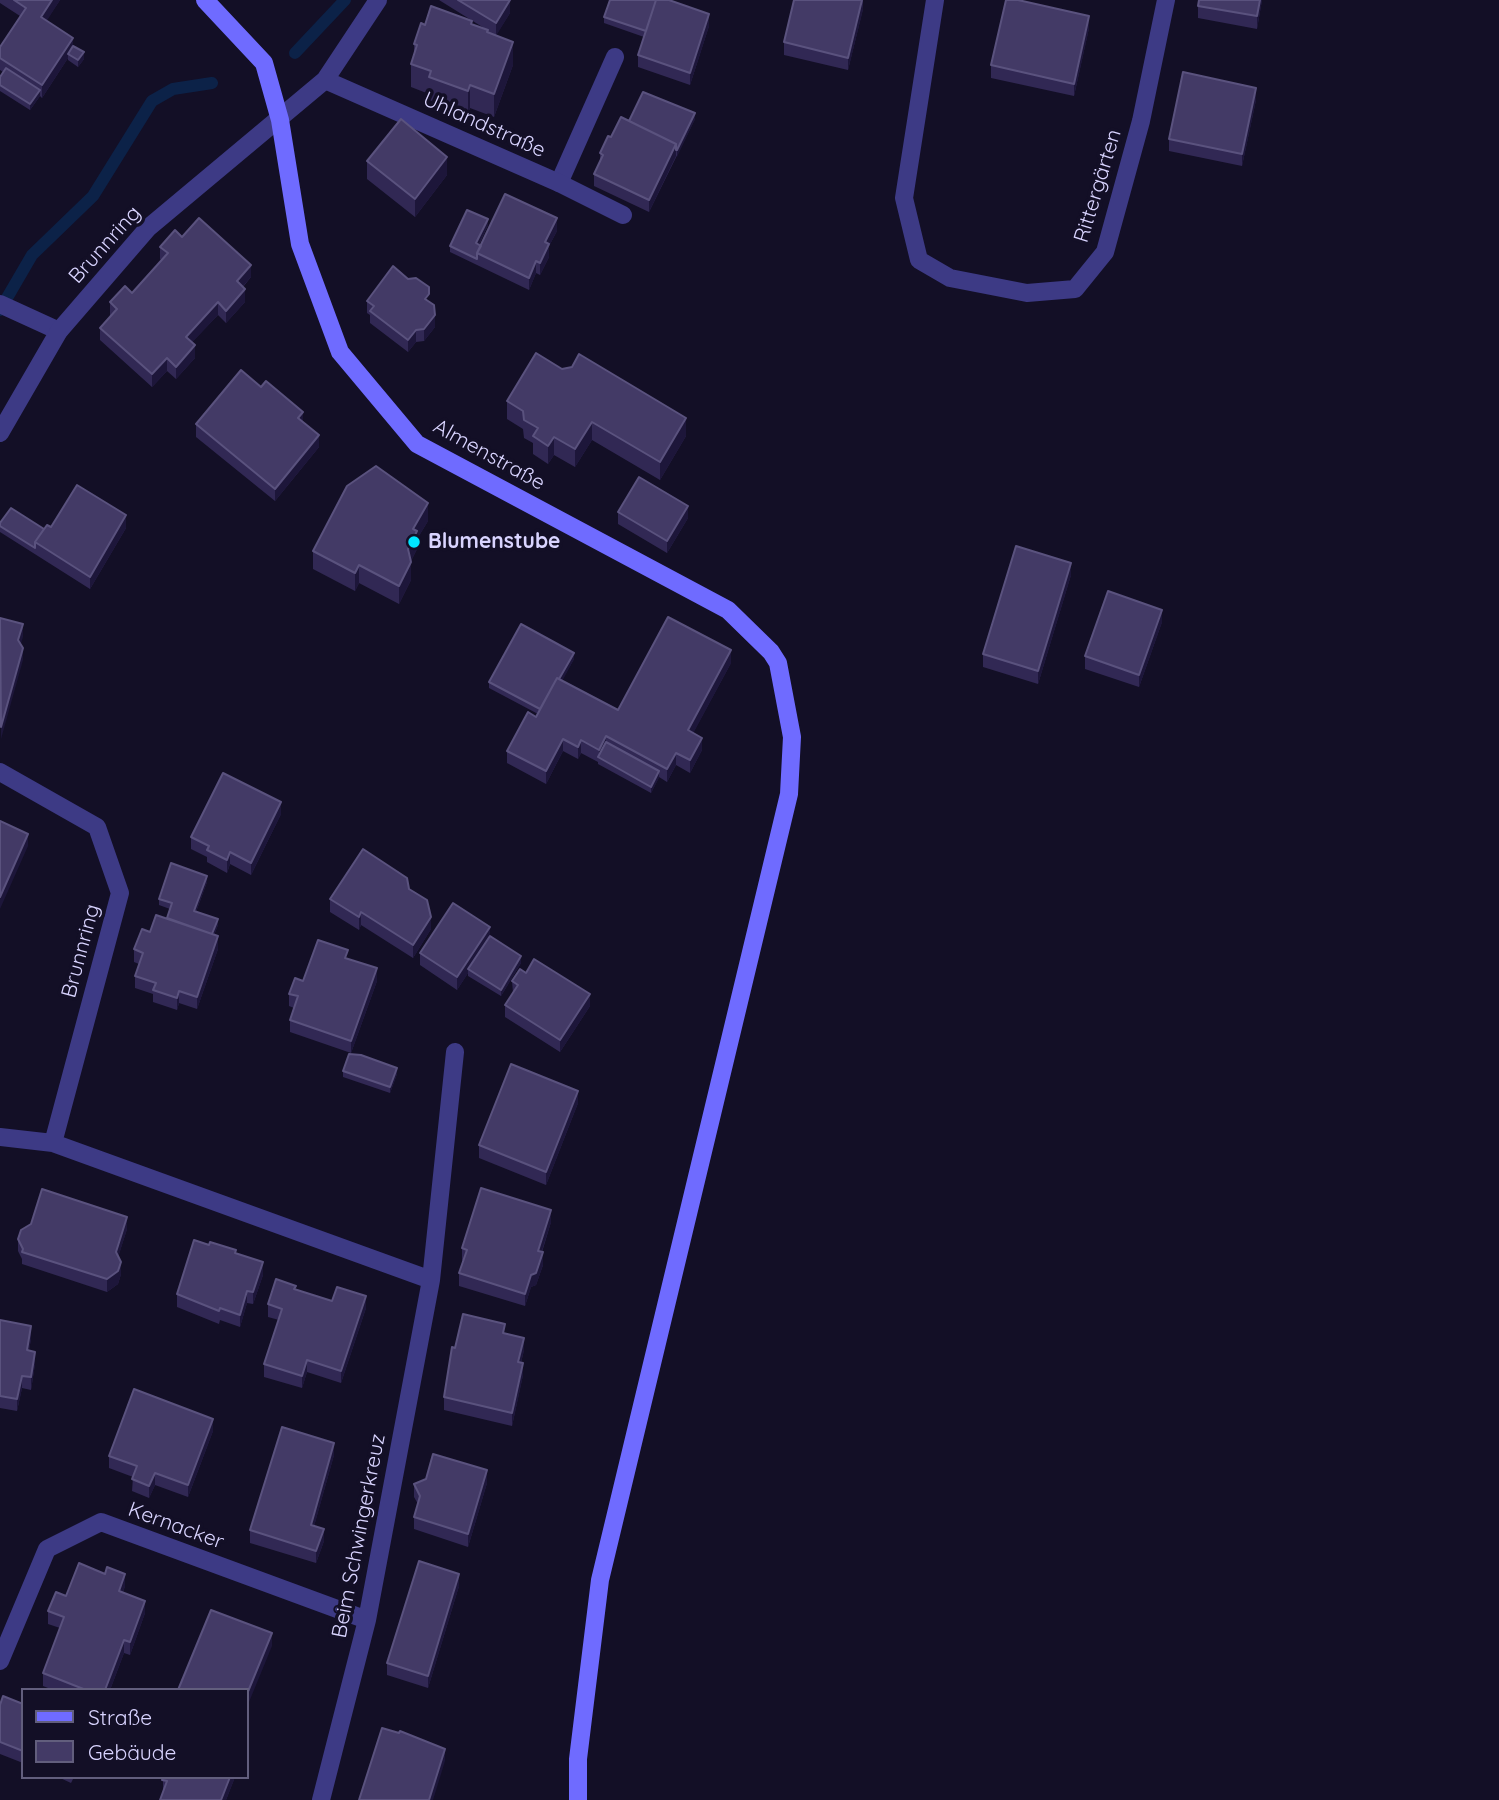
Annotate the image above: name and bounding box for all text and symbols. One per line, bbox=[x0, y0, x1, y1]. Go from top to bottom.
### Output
street label: Uhlandstraße bbox=[419, 87, 549, 163]
street label: Rittergärten bbox=[1069, 126, 1127, 246]
street label: Brunnring bbox=[64, 201, 146, 289]
street label: Almenstraße bbox=[429, 414, 549, 496]
place label: Blumenstube bbox=[428, 529, 560, 555]
marker: Blumenstube bbox=[406, 534, 422, 550]
street label: Brunnring bbox=[56, 901, 106, 1001]
street label: Beim Schwingerkreuz bbox=[327, 1432, 391, 1640]
street label: Kernacker bbox=[125, 1497, 227, 1555]
legend bbox=[21, 1688, 248, 1779]
text: Straße bbox=[88, 1704, 152, 1730]
text: Gebäude bbox=[88, 1739, 176, 1765]

